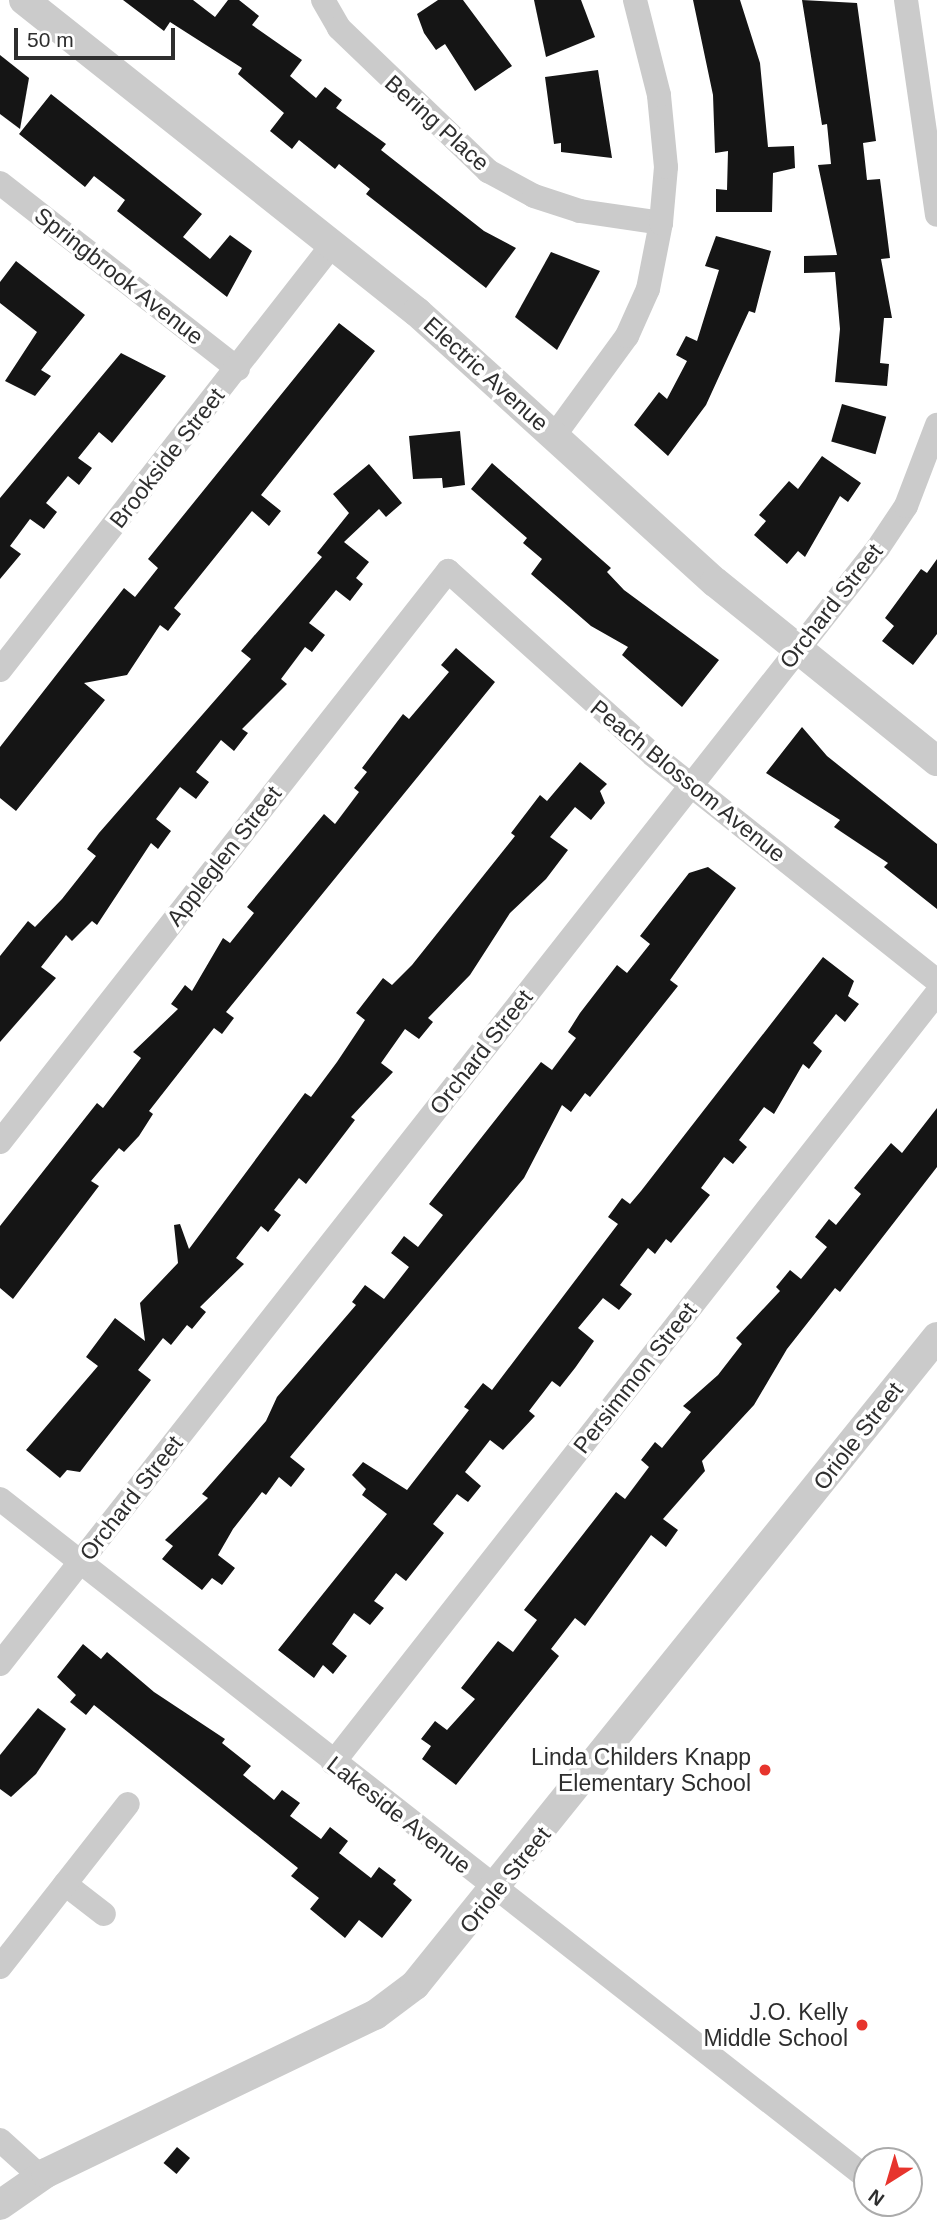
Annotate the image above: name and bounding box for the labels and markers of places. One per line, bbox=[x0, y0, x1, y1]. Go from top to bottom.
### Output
place label: Linda Childers Knapp Elementary School bbox=[531, 1743, 751, 1797]
marker: Linda Childers Knapp Elementary School bbox=[757, 1762, 773, 1778]
place label: J.O. Kelly Middle School bbox=[704, 1998, 848, 2052]
marker: J.O. Kelly Middle School bbox=[854, 2017, 870, 2033]

